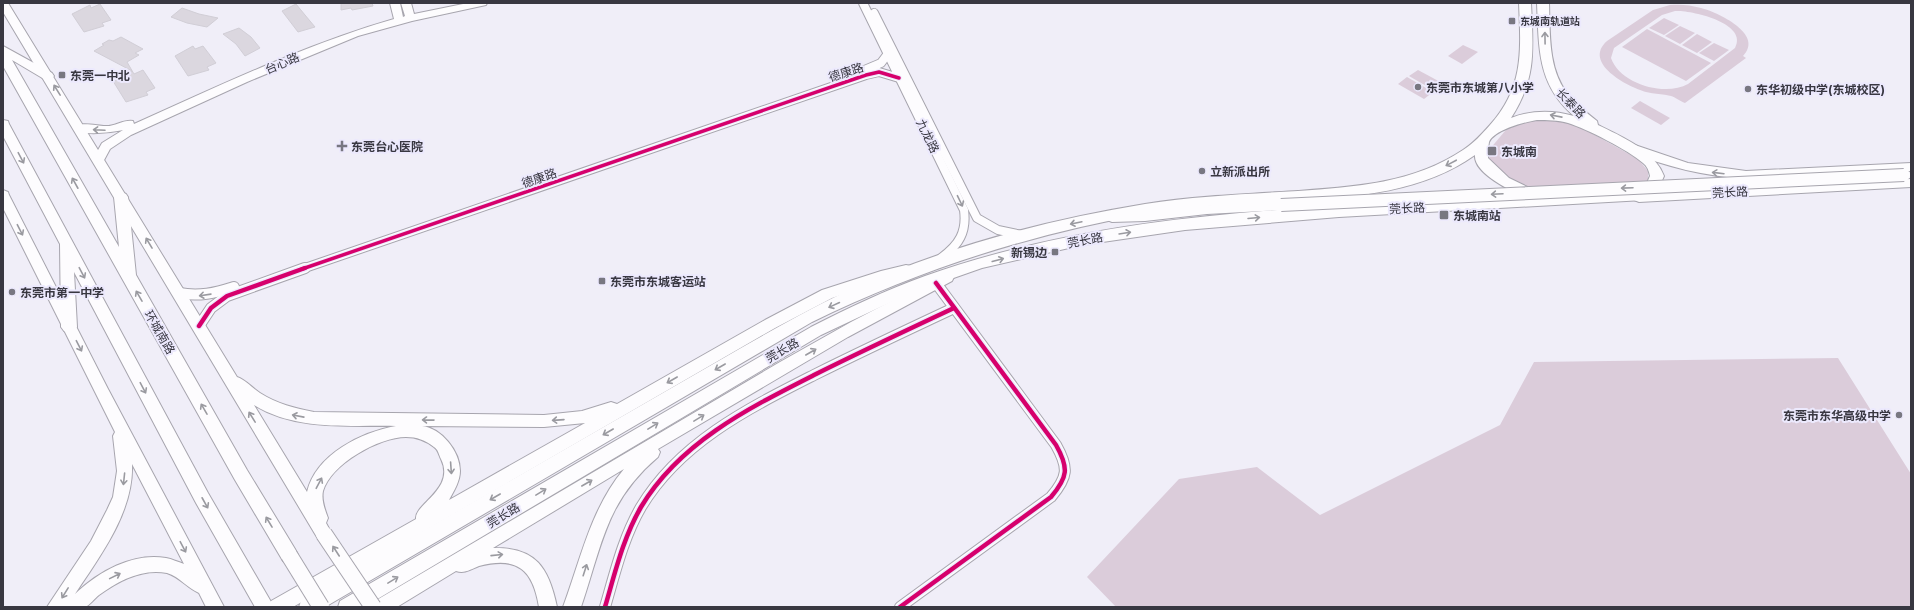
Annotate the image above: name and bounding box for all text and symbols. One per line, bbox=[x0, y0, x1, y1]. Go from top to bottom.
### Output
place label: 东城南轨道站 bbox=[1520, 15, 1580, 27]
marker: 东城南轨道站 bbox=[1507, 16, 1517, 26]
one-way arrow bbox=[1541, 32, 1549, 45]
street label: 台心路 bbox=[262, 49, 302, 77]
street label: 德康路 bbox=[827, 59, 865, 85]
place label: 东莞一中北 bbox=[70, 68, 130, 83]
marker: 东莞一中北 bbox=[57, 70, 67, 80]
place label: 东莞市东城第八小学 bbox=[1426, 80, 1534, 95]
marker: 东莞市东城第八小学 bbox=[1413, 82, 1423, 92]
place label: 东华初级中学(东城校区) bbox=[1756, 82, 1885, 97]
one-way arrow bbox=[52, 84, 60, 96]
marker: 东华初级中学(东城校区) bbox=[1743, 84, 1753, 94]
street label: 长泰路 bbox=[1553, 85, 1589, 121]
one-way arrow bbox=[1550, 112, 1563, 120]
street label: 九龙路 bbox=[913, 117, 943, 155]
one-way arrow bbox=[92, 126, 105, 134]
place label: 东莞台心医院 bbox=[351, 139, 423, 154]
marker: 东莞台心医院 bbox=[336, 140, 348, 152]
place label: 东城南 bbox=[1501, 144, 1537, 159]
marker: 东城南 bbox=[1486, 145, 1498, 157]
one-way arrow bbox=[18, 152, 26, 164]
one-way arrow bbox=[1445, 160, 1457, 168]
place label: 立新派出所 bbox=[1210, 164, 1270, 179]
street label: 德康路 bbox=[520, 165, 558, 191]
marker: 立新派出所 bbox=[1197, 166, 1207, 176]
one-way arrow bbox=[1712, 169, 1725, 177]
one-way arrow bbox=[71, 177, 79, 189]
one-way arrow bbox=[1621, 184, 1634, 192]
street label: 莞长路 bbox=[1712, 184, 1748, 200]
one-way arrow bbox=[1491, 191, 1504, 198]
one-way arrow bbox=[957, 195, 964, 207]
street label: 莞长路 bbox=[1389, 200, 1425, 216]
place label: 东城南站 bbox=[1453, 208, 1501, 223]
marker: 东城南站 bbox=[1438, 209, 1450, 221]
one-way arrow bbox=[1247, 214, 1260, 222]
one-way arrow bbox=[1070, 220, 1083, 228]
one-way arrow bbox=[17, 224, 24, 236]
street label: 莞长路 bbox=[1066, 229, 1104, 251]
one-way arrow bbox=[1118, 229, 1131, 237]
one-way arrow bbox=[145, 237, 153, 249]
place label: 新锡边 bbox=[1011, 245, 1048, 260]
marker: 新锡边 bbox=[1050, 247, 1060, 257]
one-way arrow bbox=[991, 255, 1004, 263]
one-way arrow bbox=[79, 267, 86, 279]
place label: 东莞市东城客运站 bbox=[610, 274, 706, 289]
marker: 东莞市东城客运站 bbox=[597, 276, 607, 286]
place label: 东莞市第一中学 bbox=[20, 285, 104, 300]
marker: 东莞市第一中学 bbox=[7, 287, 17, 297]
one-way arrow bbox=[135, 290, 143, 302]
one-way arrow bbox=[199, 291, 212, 299]
one-way arrow bbox=[829, 302, 841, 309]
street label: 环城南路 bbox=[142, 307, 178, 357]
street label: 莞长路 bbox=[763, 335, 801, 365]
one-way arrow bbox=[76, 340, 83, 352]
one-way arrow bbox=[805, 347, 817, 355]
one-way arrow bbox=[714, 364, 726, 372]
one-way arrow bbox=[666, 377, 678, 385]
one-way arrow bbox=[140, 382, 148, 394]
one-way arrow bbox=[199, 403, 207, 415]
place label: 东莞市东华高级中学 bbox=[1783, 408, 1891, 423]
marker: 东莞市东华高级中学 bbox=[1894, 410, 1904, 420]
one-way arrow bbox=[248, 411, 256, 423]
one-way arrow bbox=[292, 411, 305, 419]
one-way arrow bbox=[693, 413, 705, 421]
one-way arrow bbox=[422, 416, 435, 424]
one-way arrow bbox=[552, 417, 565, 424]
one-way arrow bbox=[647, 422, 659, 430]
one-way arrow bbox=[602, 429, 614, 437]
one-way arrow bbox=[447, 461, 454, 474]
one-way arrow bbox=[120, 472, 128, 485]
one-way arrow bbox=[316, 478, 324, 490]
one-way arrow bbox=[581, 479, 593, 487]
one-way arrow bbox=[535, 488, 547, 496]
one-way arrow bbox=[489, 494, 501, 502]
one-way arrow bbox=[201, 497, 209, 509]
street label: 莞长路 bbox=[484, 499, 522, 531]
one-way arrow bbox=[264, 516, 272, 528]
one-way arrow bbox=[180, 541, 187, 553]
one-way arrow bbox=[331, 545, 339, 557]
one-way arrow bbox=[490, 551, 503, 559]
one-way arrow bbox=[581, 564, 589, 576]
one-way arrow bbox=[109, 572, 121, 579]
one-way arrow bbox=[387, 576, 398, 584]
one-way arrow bbox=[61, 587, 69, 598]

